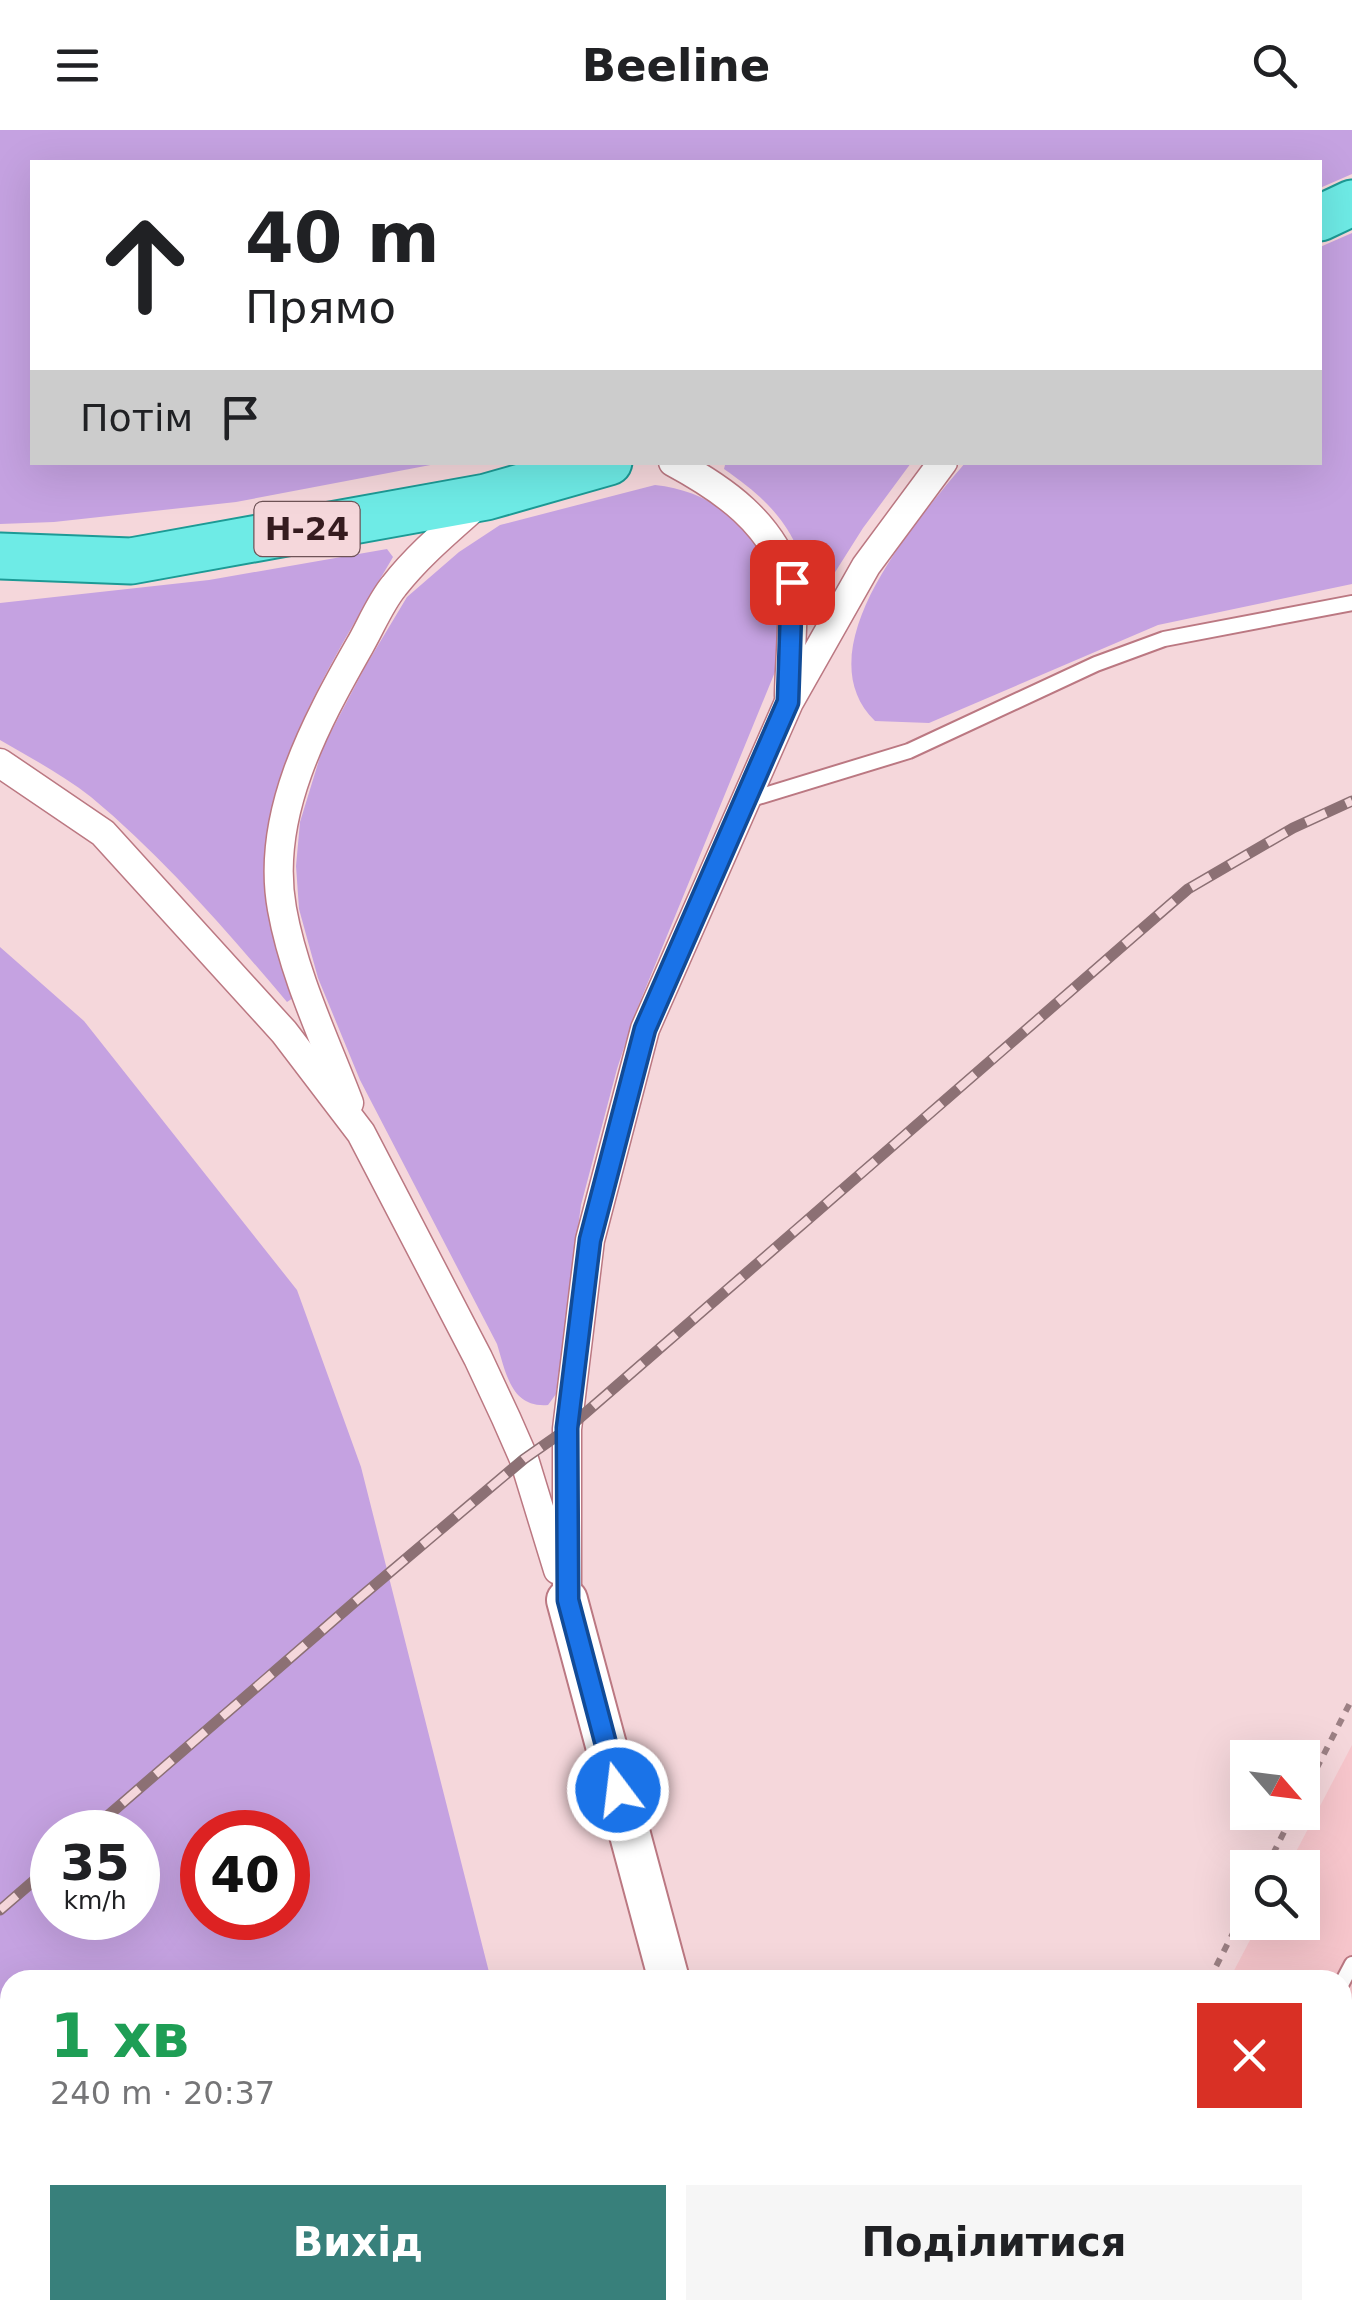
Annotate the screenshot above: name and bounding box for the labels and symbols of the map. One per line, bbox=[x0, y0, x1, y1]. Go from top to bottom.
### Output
road number: Н-24 bbox=[254, 502, 360, 556]
pin bbox=[750, 540, 835, 625]
position arrow bbox=[566, 1738, 670, 1842]
north arrow bbox=[1230, 1740, 1320, 1830]
speed limit sign: 40 bbox=[180, 1810, 310, 1940]

